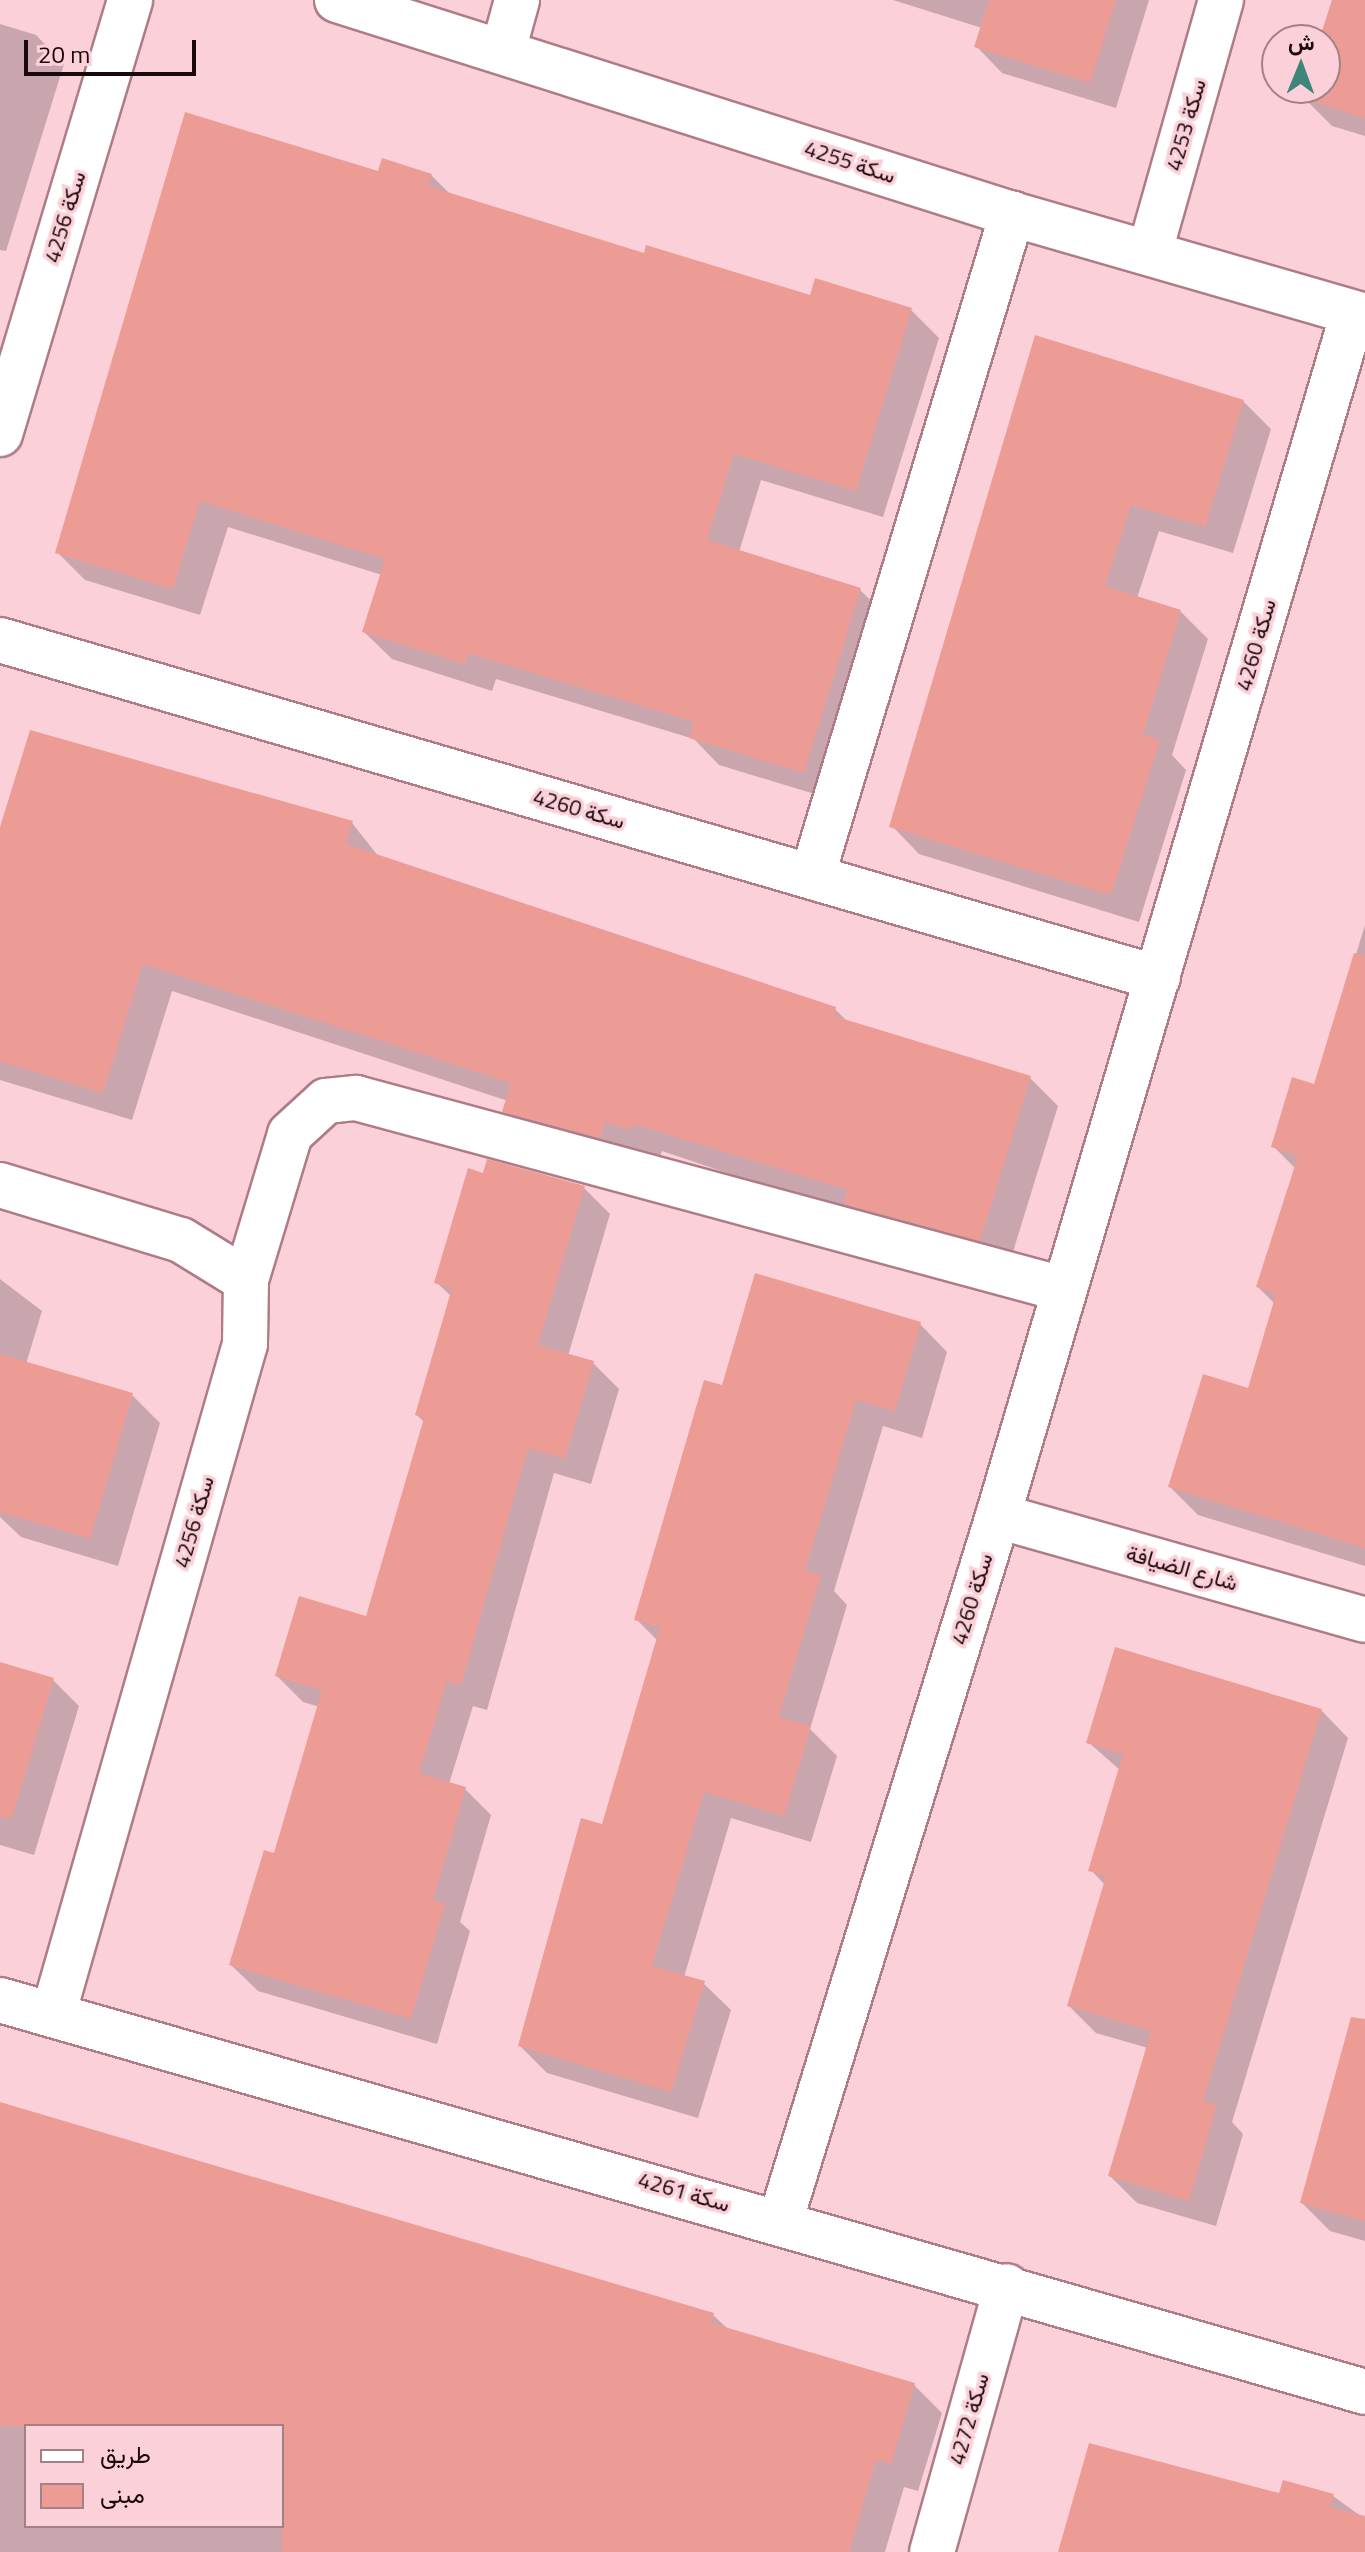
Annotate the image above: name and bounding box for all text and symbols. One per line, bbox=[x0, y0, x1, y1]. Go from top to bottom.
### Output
scale bar bbox=[28, 24, 200, 74]
north arrow bbox=[1261, 24, 1341, 104]
text: ش bbox=[1288, 25, 1315, 59]
text: 20 m bbox=[38, 36, 90, 72]
street label: سكة 4253 bbox=[1160, 76, 1212, 174]
street label: سكة 4255 bbox=[801, 135, 899, 189]
street label: سكة 4256 bbox=[39, 168, 91, 266]
street label: سكة 4260 bbox=[1230, 596, 1282, 694]
street label: سكة 4260 bbox=[530, 783, 628, 835]
street label: سكة 4256 bbox=[168, 1473, 220, 1571]
street label: شارع الضيافة bbox=[1123, 1540, 1241, 1596]
street label: سكة 4260 bbox=[946, 1550, 998, 1648]
street label: سكة 4261 bbox=[635, 2166, 733, 2218]
street label: سكة 4272 bbox=[943, 2370, 995, 2468]
legend bbox=[24, 2424, 284, 2528]
text: طريق bbox=[100, 2436, 151, 2472]
text: مبنى bbox=[100, 2476, 145, 2512]

